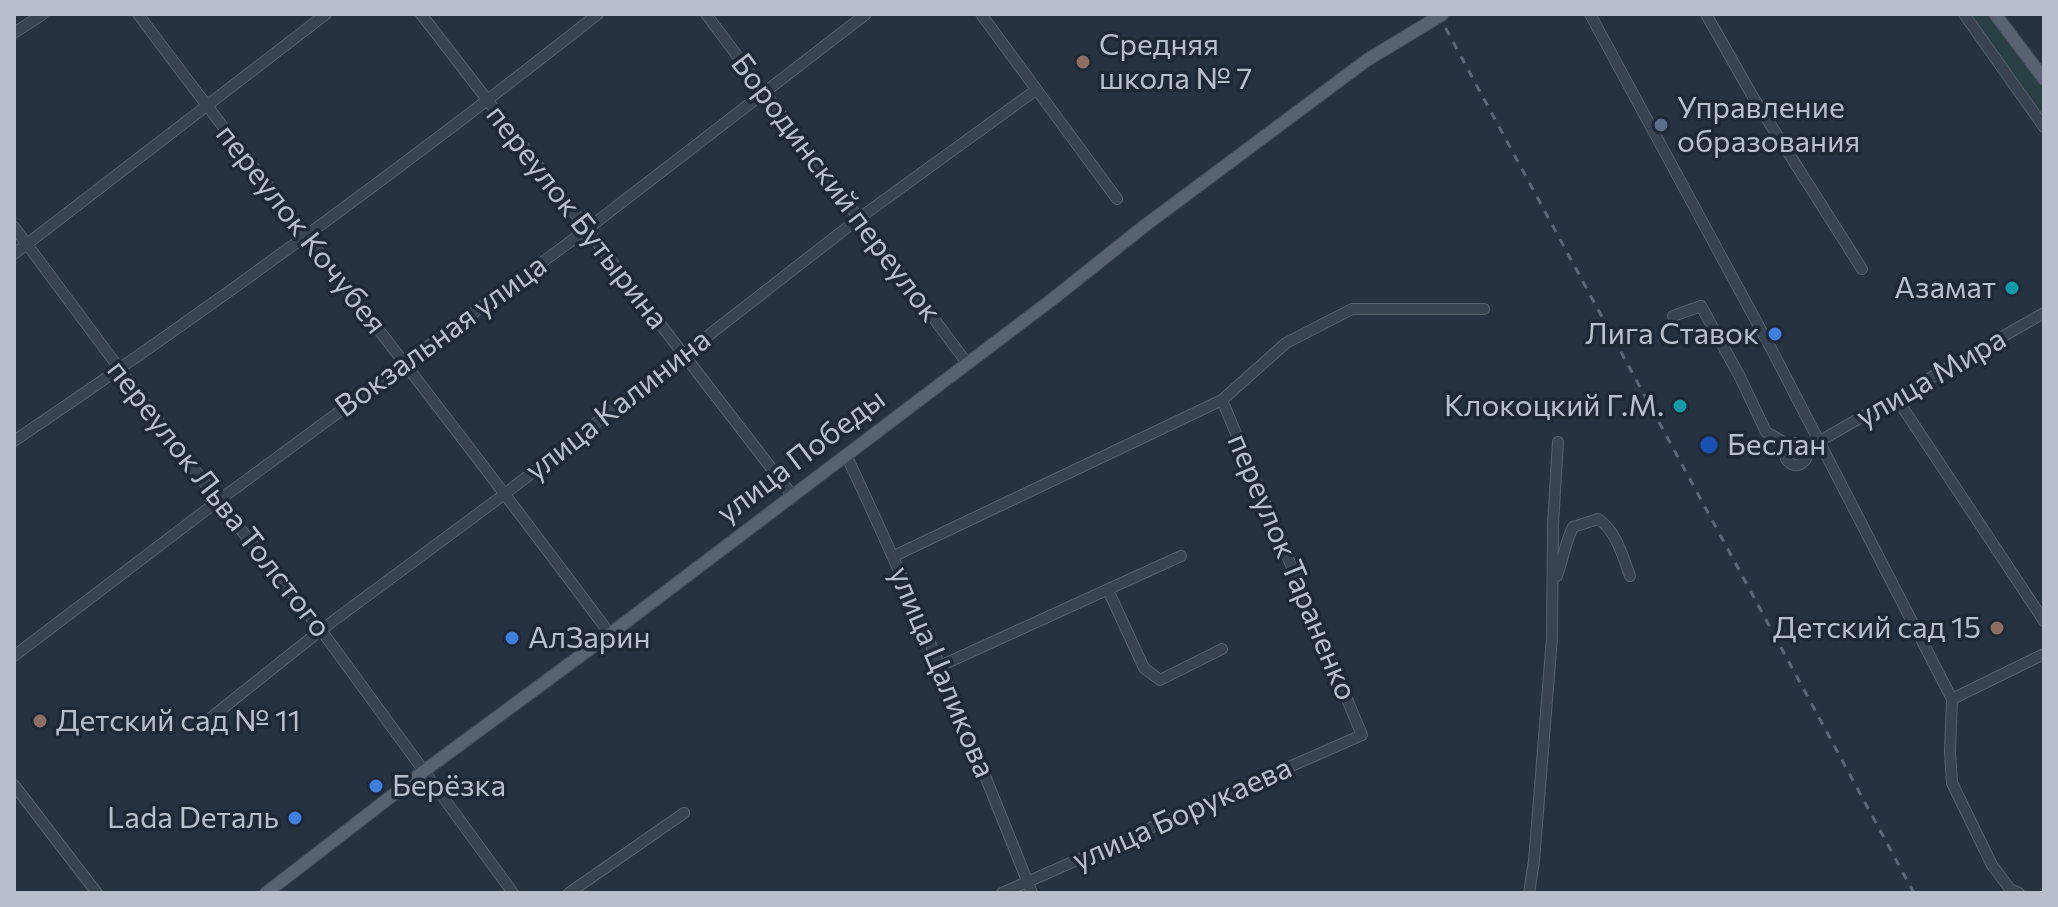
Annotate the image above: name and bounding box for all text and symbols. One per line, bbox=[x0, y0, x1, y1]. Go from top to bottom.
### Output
place label: Средняя школа № 7 bbox=[1099, 27, 1252, 98]
street label: Бородинский переулок bbox=[723, 47, 949, 329]
marker: Средняя школа № 7 bbox=[1074, 53, 1092, 71]
place label: Управление образования bbox=[1677, 90, 1860, 160]
street label: переулок Бутырина bbox=[478, 98, 676, 336]
marker: Управление образования bbox=[1652, 116, 1670, 134]
street label: переулок Кочубея bbox=[208, 117, 394, 341]
street label: Вокзальная улица bbox=[328, 247, 554, 425]
place label: Азамат bbox=[1894, 270, 1996, 306]
marker: Азамат bbox=[2003, 279, 2021, 297]
place label: Лига Ставок bbox=[1585, 316, 1759, 352]
street label: улица Мира bbox=[1850, 321, 2012, 435]
street label: улица Калинина bbox=[518, 322, 718, 488]
marker: Лига Ставок bbox=[1766, 325, 1784, 343]
street label: переулок Льва Толстого bbox=[100, 353, 338, 645]
street label: улица Победы bbox=[710, 381, 892, 531]
place label: Клокоцкий Г.М. bbox=[1444, 388, 1664, 424]
marker: Клокоцкий Г.М. bbox=[1671, 397, 1689, 415]
place label: Беслан bbox=[1727, 427, 1826, 463]
street label: переулок Тараненко bbox=[1220, 428, 1364, 706]
marker: Беслан bbox=[1698, 434, 1720, 456]
street label: улица Цаликова bbox=[881, 561, 1003, 783]
place label: Детский сад 15 bbox=[1773, 610, 1981, 646]
marker: Детский сад 15 bbox=[1988, 619, 2006, 637]
place label: АлЗарин bbox=[528, 620, 651, 656]
marker: АлЗарин bbox=[503, 629, 521, 647]
place label: Детский сад № 11 bbox=[56, 703, 301, 739]
marker: Детский сад № 11 bbox=[31, 712, 49, 730]
street label: улица Борукаева bbox=[1067, 750, 1297, 878]
place label: Берёзка bbox=[392, 768, 506, 804]
marker: Берёзка bbox=[367, 777, 385, 795]
place label: Lada Dеталь bbox=[107, 800, 279, 836]
marker: Lada Dеталь bbox=[286, 809, 304, 827]

